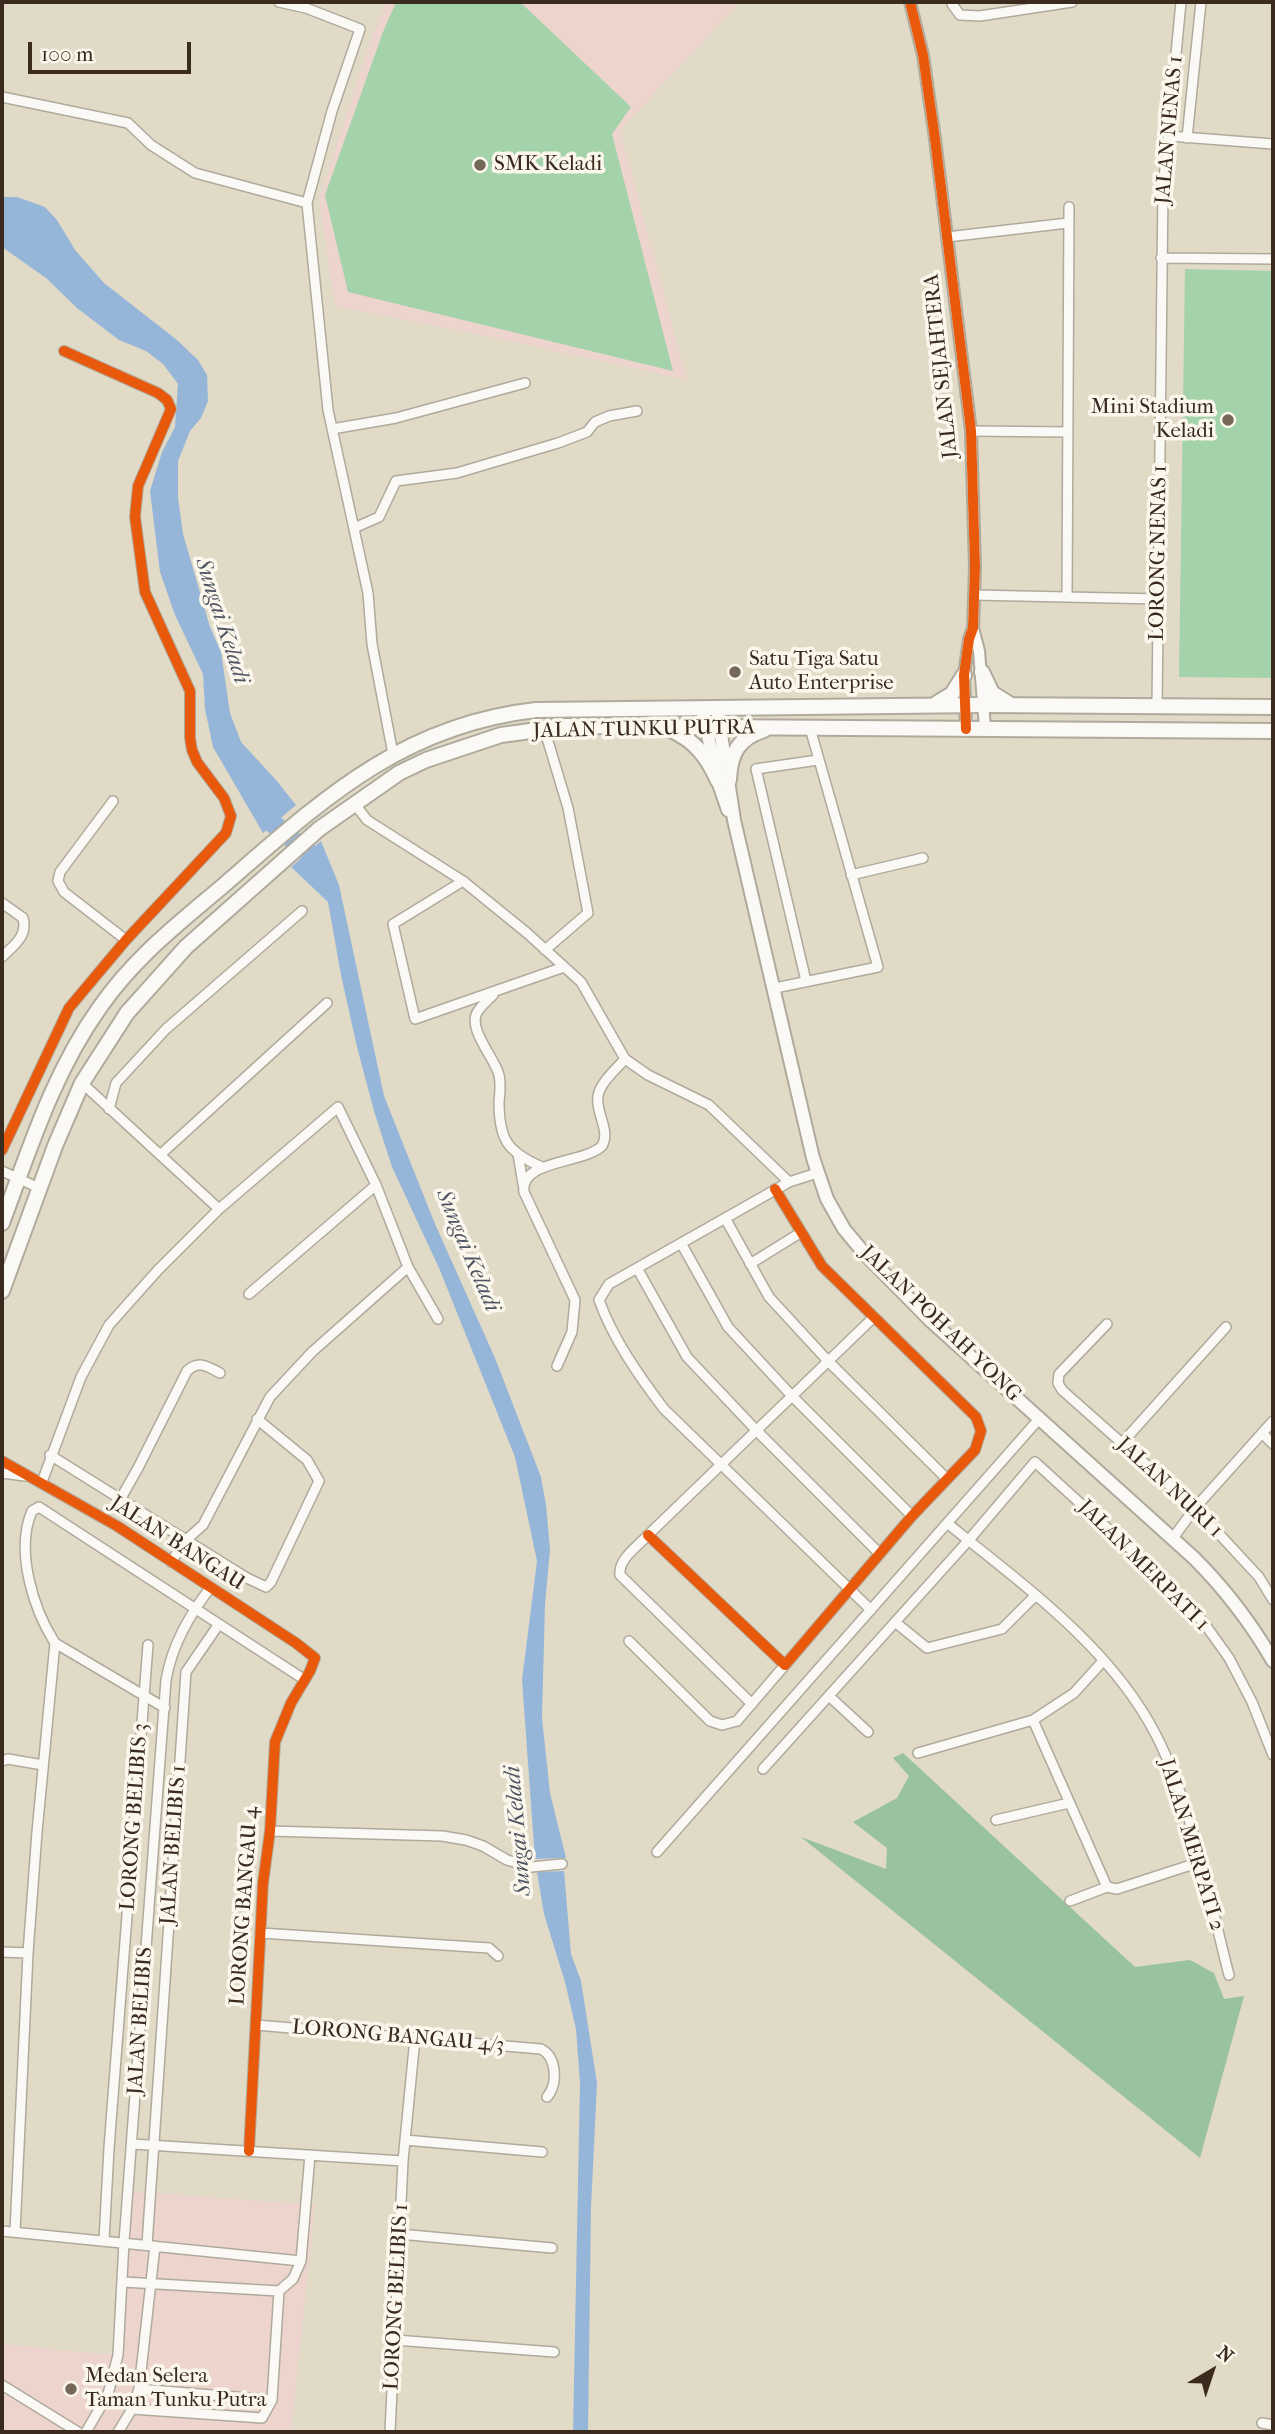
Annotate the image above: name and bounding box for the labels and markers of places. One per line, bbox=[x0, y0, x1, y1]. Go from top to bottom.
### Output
place label: SMK Keladi bbox=[494, 152, 602, 178]
marker: SMK Keladi bbox=[472, 157, 488, 173]
place label: Mini Stadium Keladi bbox=[1091, 395, 1214, 445]
marker: Mini Stadium Keladi bbox=[1220, 412, 1236, 428]
place label: Satu Tiga Satu Auto Enterprise bbox=[749, 647, 894, 697]
marker: Satu Tiga Satu Auto Enterprise bbox=[727, 664, 743, 680]
place label: Medan Selera Taman Tunku Putra bbox=[85, 2364, 267, 2414]
marker: Medan Selera Taman Tunku Putra bbox=[63, 2381, 79, 2397]

